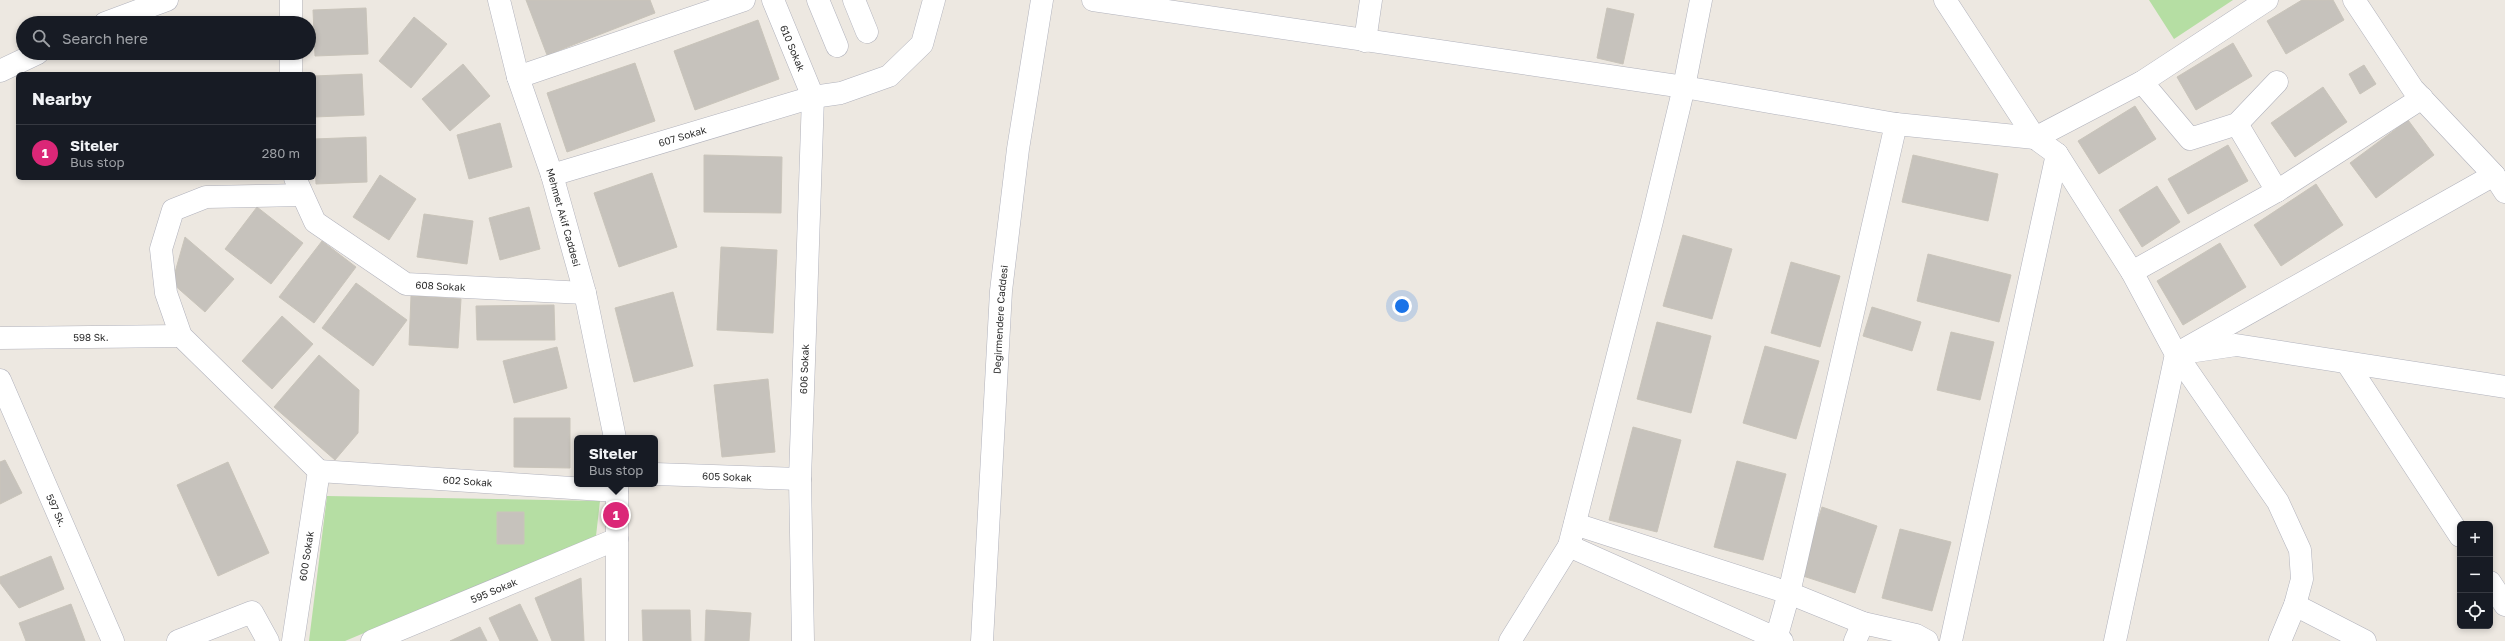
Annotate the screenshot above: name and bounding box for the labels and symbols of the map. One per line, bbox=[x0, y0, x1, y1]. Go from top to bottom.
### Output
street label: 610 Sokak bbox=[778, 23, 808, 73]
street label: 607 Sokak bbox=[657, 123, 708, 149]
street label: Mehmet Akif Caddesi bbox=[544, 167, 583, 268]
street label: Değirmendere Caddesi bbox=[991, 264, 1010, 374]
street label: 608 Sokak bbox=[415, 278, 466, 293]
your location bbox=[1392, 296, 1412, 316]
street label: 598 Sk. bbox=[73, 331, 109, 343]
street label: 606 Sokak bbox=[797, 343, 811, 394]
street label: 605 Sokak bbox=[702, 470, 752, 483]
street label: 602 Sokak bbox=[442, 473, 493, 489]
street label: 597 Sk. bbox=[44, 492, 69, 529]
pin: 1 bbox=[603, 500, 629, 530]
street label: 600 Sokak bbox=[296, 530, 316, 582]
street label: 595 Sokak bbox=[469, 575, 519, 605]

